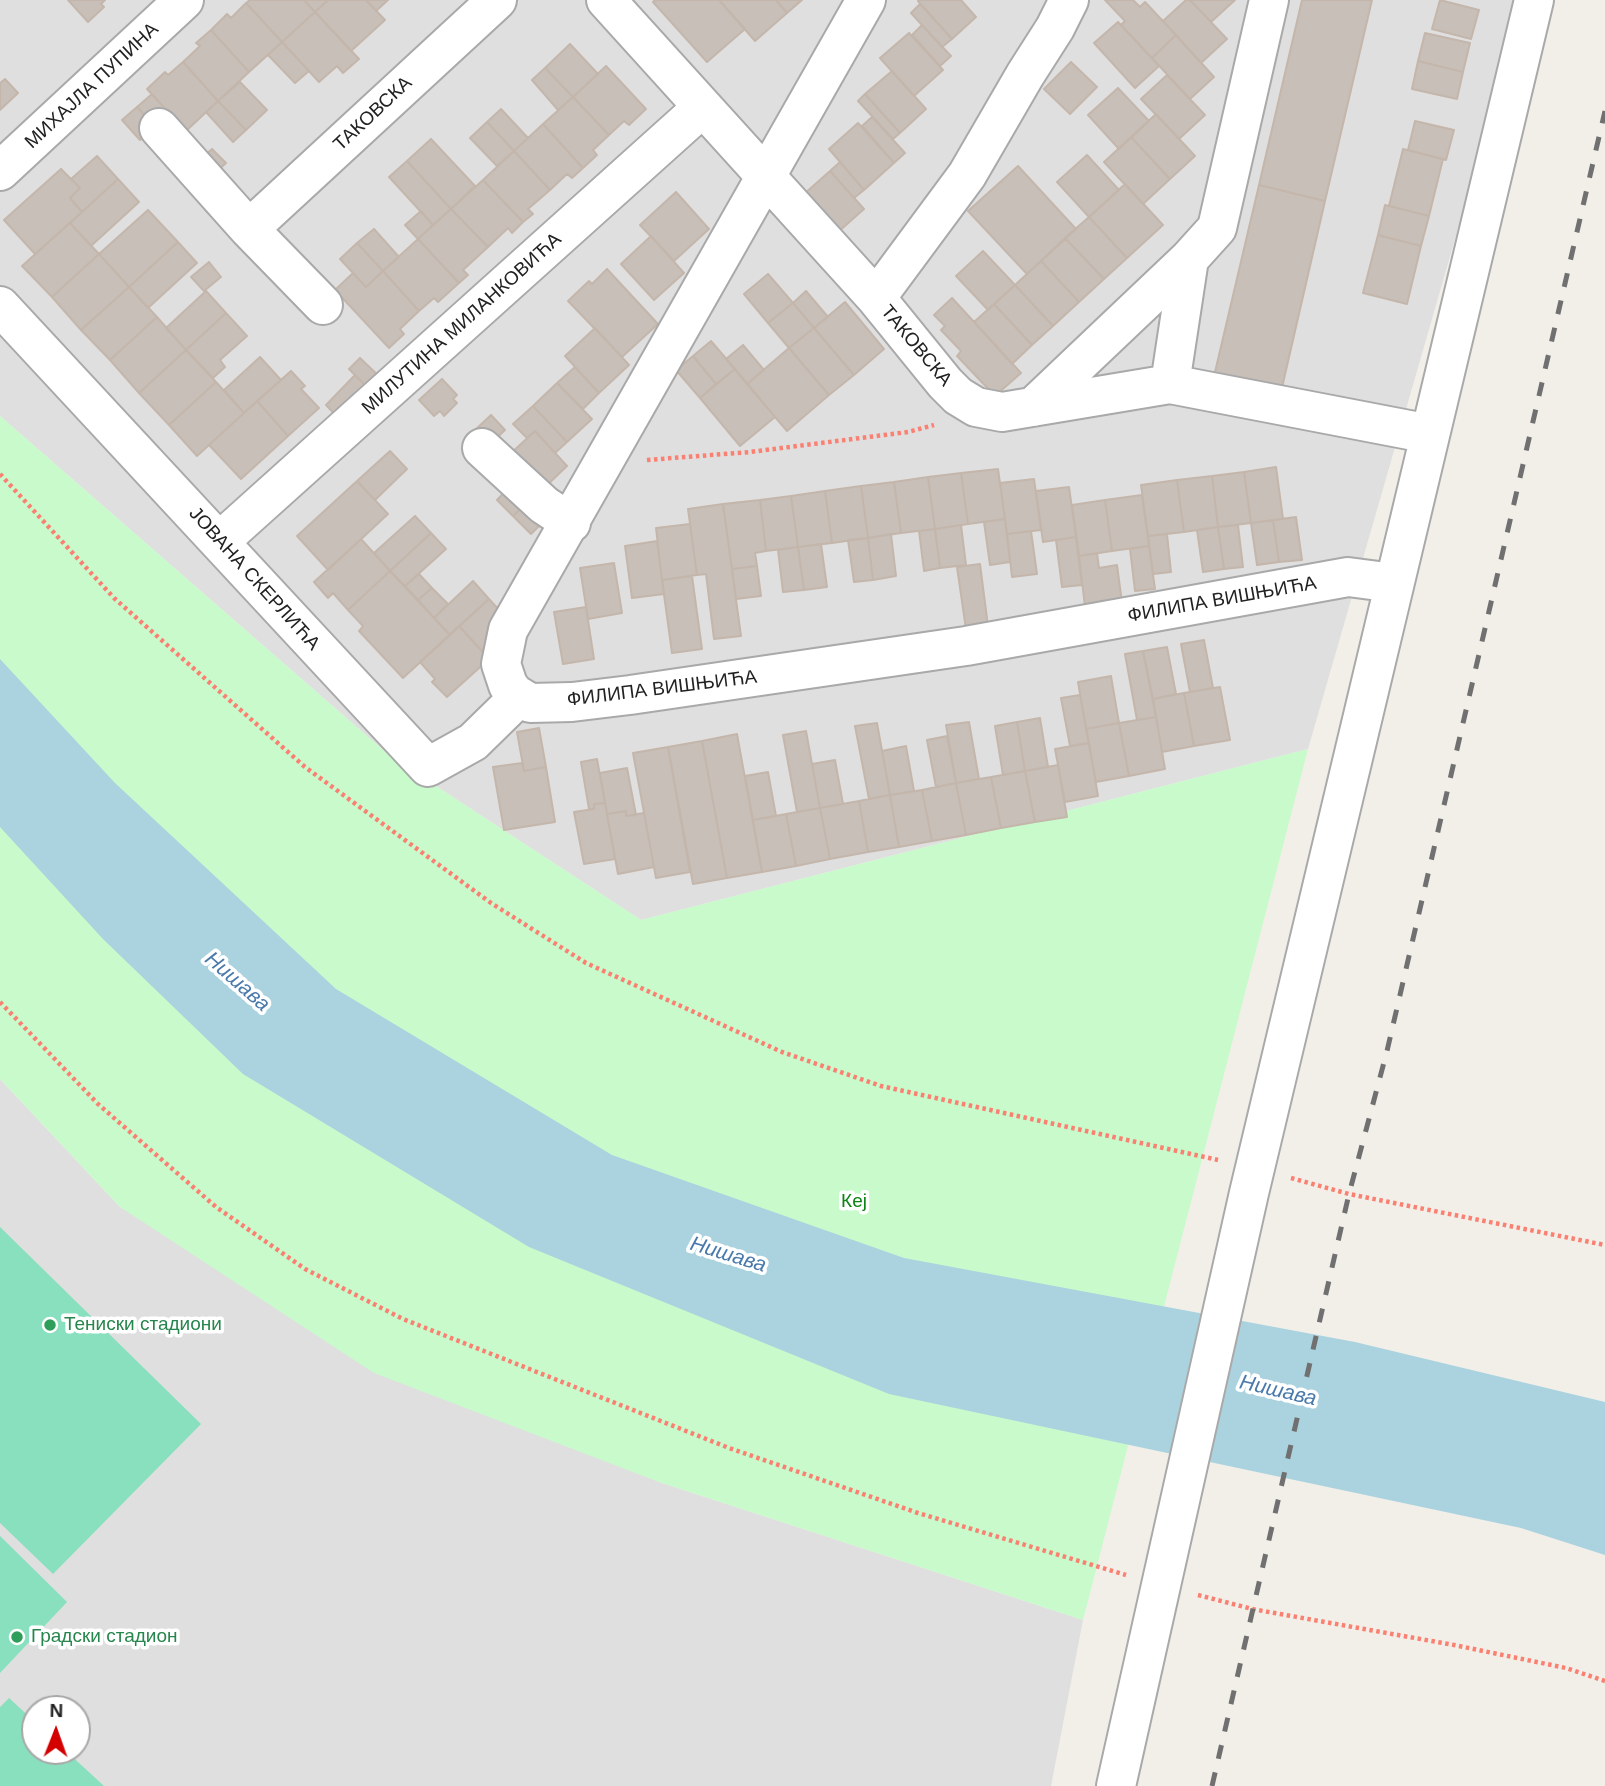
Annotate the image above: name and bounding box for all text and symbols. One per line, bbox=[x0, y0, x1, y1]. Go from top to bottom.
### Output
street label: МИХАЈЛА ПУПИНА bbox=[21, 18, 163, 154]
street label: ТАКОВСКА bbox=[329, 72, 417, 156]
street label: МИЛУТИНА МИЛАНКОВИЋА bbox=[358, 228, 566, 420]
street label: ТАКОВСКА bbox=[876, 301, 956, 391]
street label: ЈОВАНА СКЕРЛИЋА bbox=[184, 503, 324, 655]
street label: ФИЛИПА ВИШЊИЋА bbox=[1126, 572, 1318, 628]
street label: ФИЛИПА ВИШЊИЋА bbox=[566, 666, 758, 712]
water label: Нишава bbox=[199, 947, 275, 1017]
park label: Кеј bbox=[841, 1191, 867, 1213]
water label: Нишава bbox=[687, 1232, 769, 1278]
place label: Тениски стадиони bbox=[64, 1314, 222, 1336]
marker: Тениски стадиони bbox=[42, 1317, 58, 1333]
water label: Нишава bbox=[1237, 1370, 1319, 1412]
place label: Градски стадион bbox=[31, 1626, 177, 1648]
marker: Градски стадион bbox=[9, 1629, 25, 1645]
north arrow bbox=[21, 1695, 91, 1765]
text: N bbox=[49, 1700, 63, 1721]

